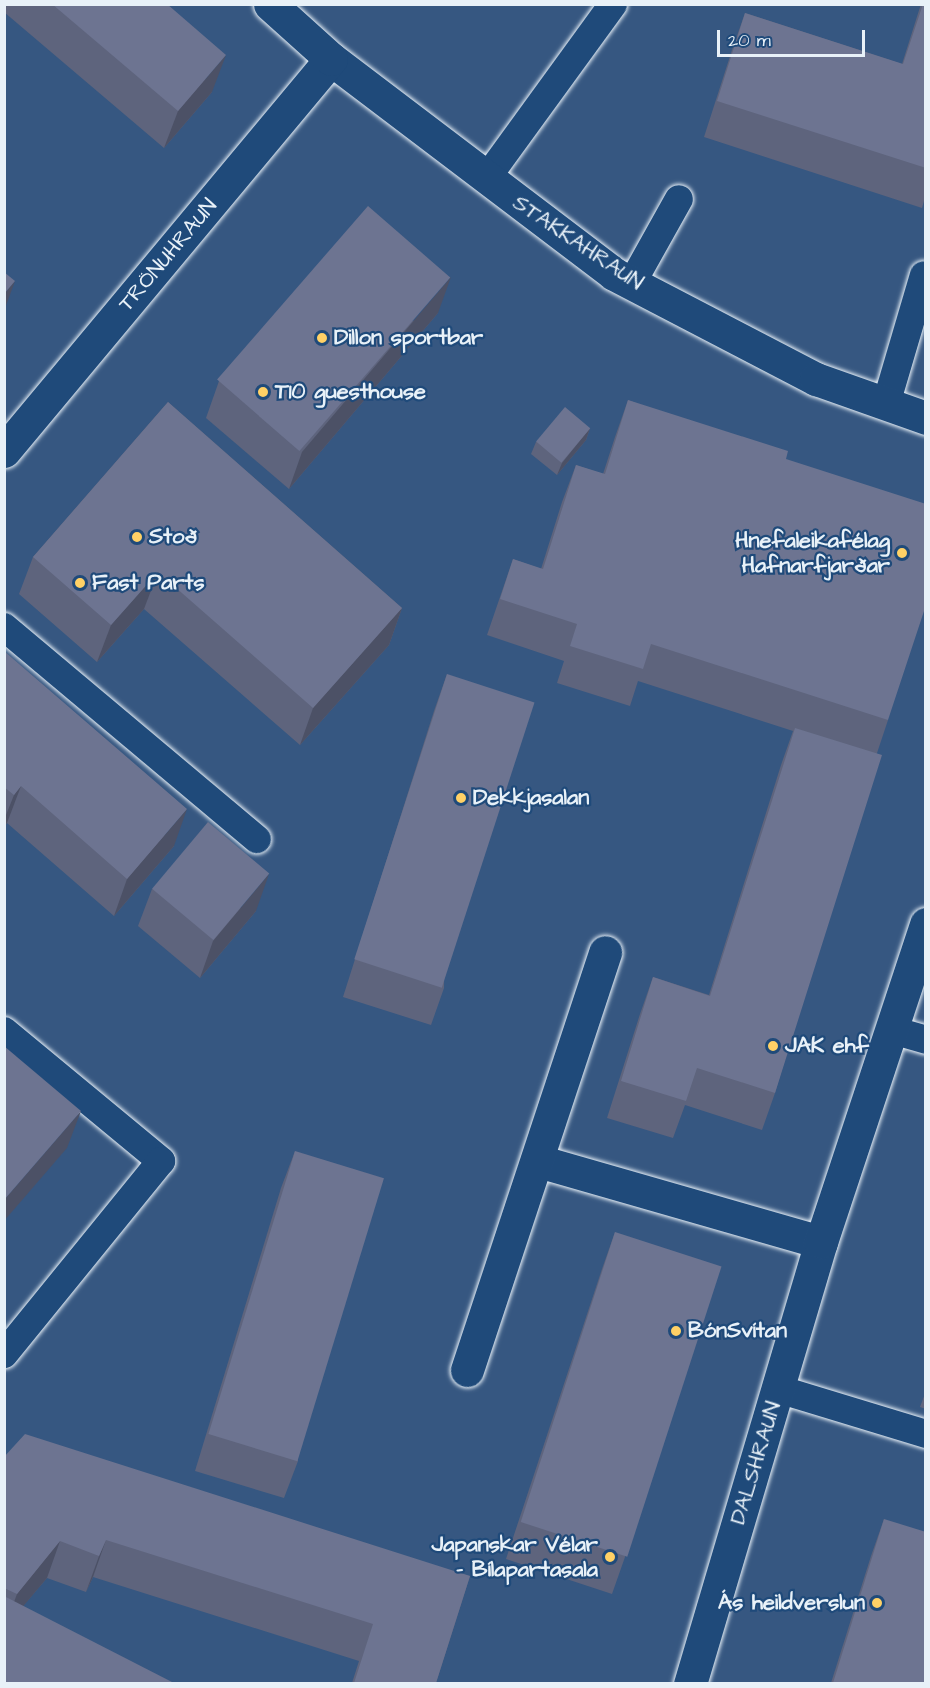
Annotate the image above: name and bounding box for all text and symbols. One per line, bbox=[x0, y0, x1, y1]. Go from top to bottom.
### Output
scale bar bbox=[720, 18, 868, 56]
text: 20 m bbox=[728, 28, 771, 53]
street label: STAKKAHRAUN bbox=[508, 190, 648, 296]
street label: TRÖNUHRAUN bbox=[113, 193, 223, 317]
place label: Dillon sportbar bbox=[334, 325, 483, 351]
marker: Dillon sportbar bbox=[315, 331, 329, 345]
place label: T10 guesthouse bbox=[275, 379, 426, 405]
marker: T10 guesthouse bbox=[256, 385, 270, 399]
place label: Stoð bbox=[149, 524, 197, 550]
place label: Hnefaleikafélag Hafnarfjarðar bbox=[735, 527, 890, 578]
marker: Stoð bbox=[130, 530, 144, 544]
marker: Hnefaleikafélag Hafnarfjarðar bbox=[895, 546, 909, 560]
place label: Fast Parts bbox=[92, 570, 204, 596]
marker: Fast Parts bbox=[73, 576, 87, 590]
place label: Dekkjasalan bbox=[473, 785, 589, 811]
marker: Dekkjasalan bbox=[454, 791, 468, 805]
place label: JAK ehf bbox=[785, 1033, 869, 1059]
marker: JAK ehf bbox=[766, 1039, 780, 1053]
place label: BónSvítan bbox=[688, 1318, 787, 1344]
marker: BónSvítan bbox=[669, 1324, 683, 1338]
street label: DALSHRAUN bbox=[725, 1398, 787, 1528]
place label: Japanskar Vélar - Bílapartasala bbox=[432, 1531, 598, 1582]
marker: Japanskar Vélar - Bílapartasala bbox=[603, 1550, 617, 1564]
place label: Ás heildverslun bbox=[718, 1590, 865, 1616]
marker: Ás heildverslun bbox=[870, 1596, 884, 1610]

